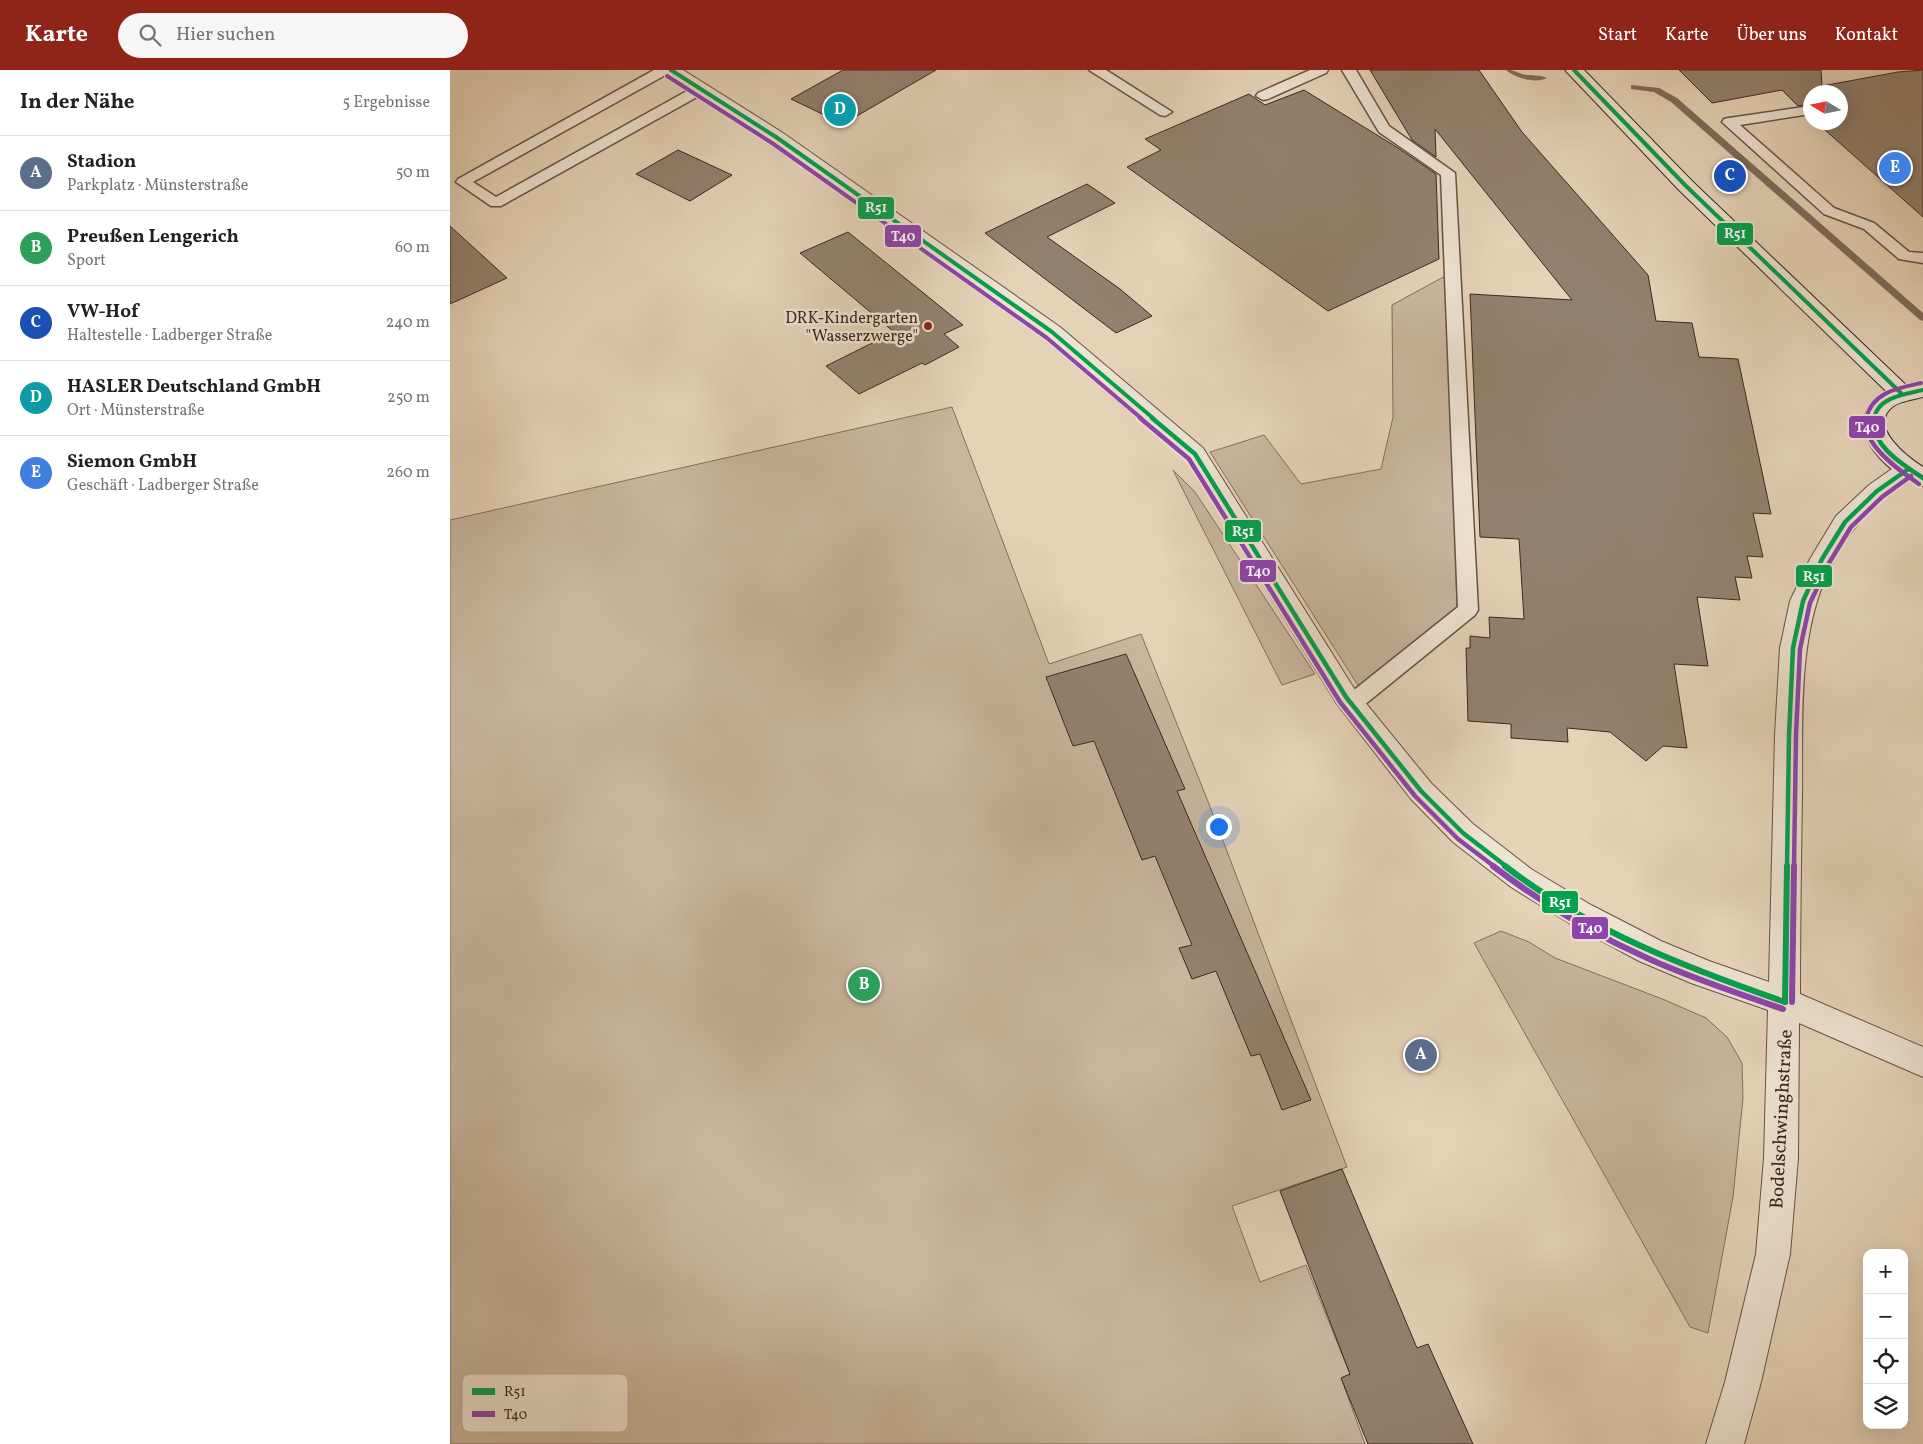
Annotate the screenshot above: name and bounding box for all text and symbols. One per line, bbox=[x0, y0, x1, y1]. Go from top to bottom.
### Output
search box bbox=[118, 13, 468, 58]
text: Karte bbox=[25, 18, 88, 52]
icon: search bbox=[136, 21, 164, 49]
text: Hier suchen bbox=[176, 22, 275, 48]
text: Start bbox=[1598, 23, 1637, 48]
text: Karte bbox=[1665, 23, 1709, 48]
text: Über uns bbox=[1737, 23, 1807, 48]
text: Kontakt bbox=[1835, 23, 1898, 48]
north arrow bbox=[1803, 85, 1848, 130]
text: In der Nähe bbox=[20, 88, 135, 117]
pin: D bbox=[824, 91, 856, 129]
text: 5 Ergebnisse bbox=[343, 92, 430, 114]
text: Stadion bbox=[67, 149, 136, 175]
pin: E bbox=[1879, 149, 1911, 187]
pin: C bbox=[1714, 157, 1746, 195]
text: A bbox=[30, 162, 42, 184]
text: 50 m bbox=[396, 162, 430, 184]
text: Parkplatz · Münsterstraße bbox=[67, 175, 248, 197]
line badge: R51 bbox=[857, 196, 895, 220]
text: R51 bbox=[865, 199, 887, 218]
line badge: R51 bbox=[1716, 222, 1754, 246]
text: Preußen Lengerich bbox=[67, 224, 239, 250]
line badge: T40 bbox=[884, 224, 922, 248]
text: R51 bbox=[1724, 225, 1746, 244]
text: T40 bbox=[891, 228, 916, 247]
text: B bbox=[31, 237, 41, 259]
text: 60 m bbox=[395, 237, 430, 259]
text: Sport bbox=[67, 250, 106, 272]
text: VW-Hof bbox=[67, 299, 138, 325]
place label: DRK-Kindergarten "Wasserzwerge" bbox=[785, 308, 918, 348]
text: C bbox=[31, 312, 41, 334]
text: 240 m bbox=[386, 312, 430, 334]
marker: DRK-Kindergarten "Wasserzwerge" bbox=[922, 320, 934, 332]
text: Haltestelle · Ladberger Straße bbox=[67, 325, 272, 347]
text: HASLER Deutschland GmbH bbox=[67, 374, 321, 400]
text: D bbox=[30, 387, 42, 409]
text: 250 m bbox=[387, 387, 430, 409]
text: Ort · Münsterstraße bbox=[67, 400, 205, 422]
line badge: T40 bbox=[1848, 415, 1886, 439]
text: T40 bbox=[1855, 419, 1880, 438]
text: Siemon GmbH bbox=[67, 449, 197, 475]
text: E bbox=[31, 462, 41, 484]
text: 260 m bbox=[386, 462, 430, 484]
text: Geschäft · Ladberger Straße bbox=[67, 475, 259, 497]
line badge: R51 bbox=[1224, 519, 1262, 543]
text: R51 bbox=[1232, 523, 1254, 542]
line badge: T40 bbox=[1239, 559, 1277, 583]
text: T40 bbox=[1246, 563, 1271, 582]
line badge: R51 bbox=[1795, 564, 1833, 588]
text: R51 bbox=[1803, 568, 1825, 587]
your location bbox=[1206, 814, 1232, 840]
line badge: R51 bbox=[1541, 890, 1579, 914]
text: R51 bbox=[1549, 894, 1571, 913]
line badge: T40 bbox=[1571, 916, 1609, 940]
text: T40 bbox=[1578, 920, 1603, 939]
pin: B bbox=[848, 966, 880, 1004]
street label: Bodelschwinghstraße bbox=[1764, 1029, 1800, 1209]
pin: A bbox=[1405, 1036, 1437, 1074]
map controls bbox=[1863, 1249, 1908, 1429]
button: + bbox=[1863, 1249, 1908, 1294]
button: − bbox=[1863, 1294, 1908, 1339]
button: locate bbox=[1863, 1339, 1908, 1384]
legend bbox=[462, 1374, 628, 1432]
text: R51 bbox=[504, 1383, 526, 1402]
button: layers bbox=[1863, 1384, 1908, 1429]
text: T40 bbox=[504, 1406, 527, 1425]

